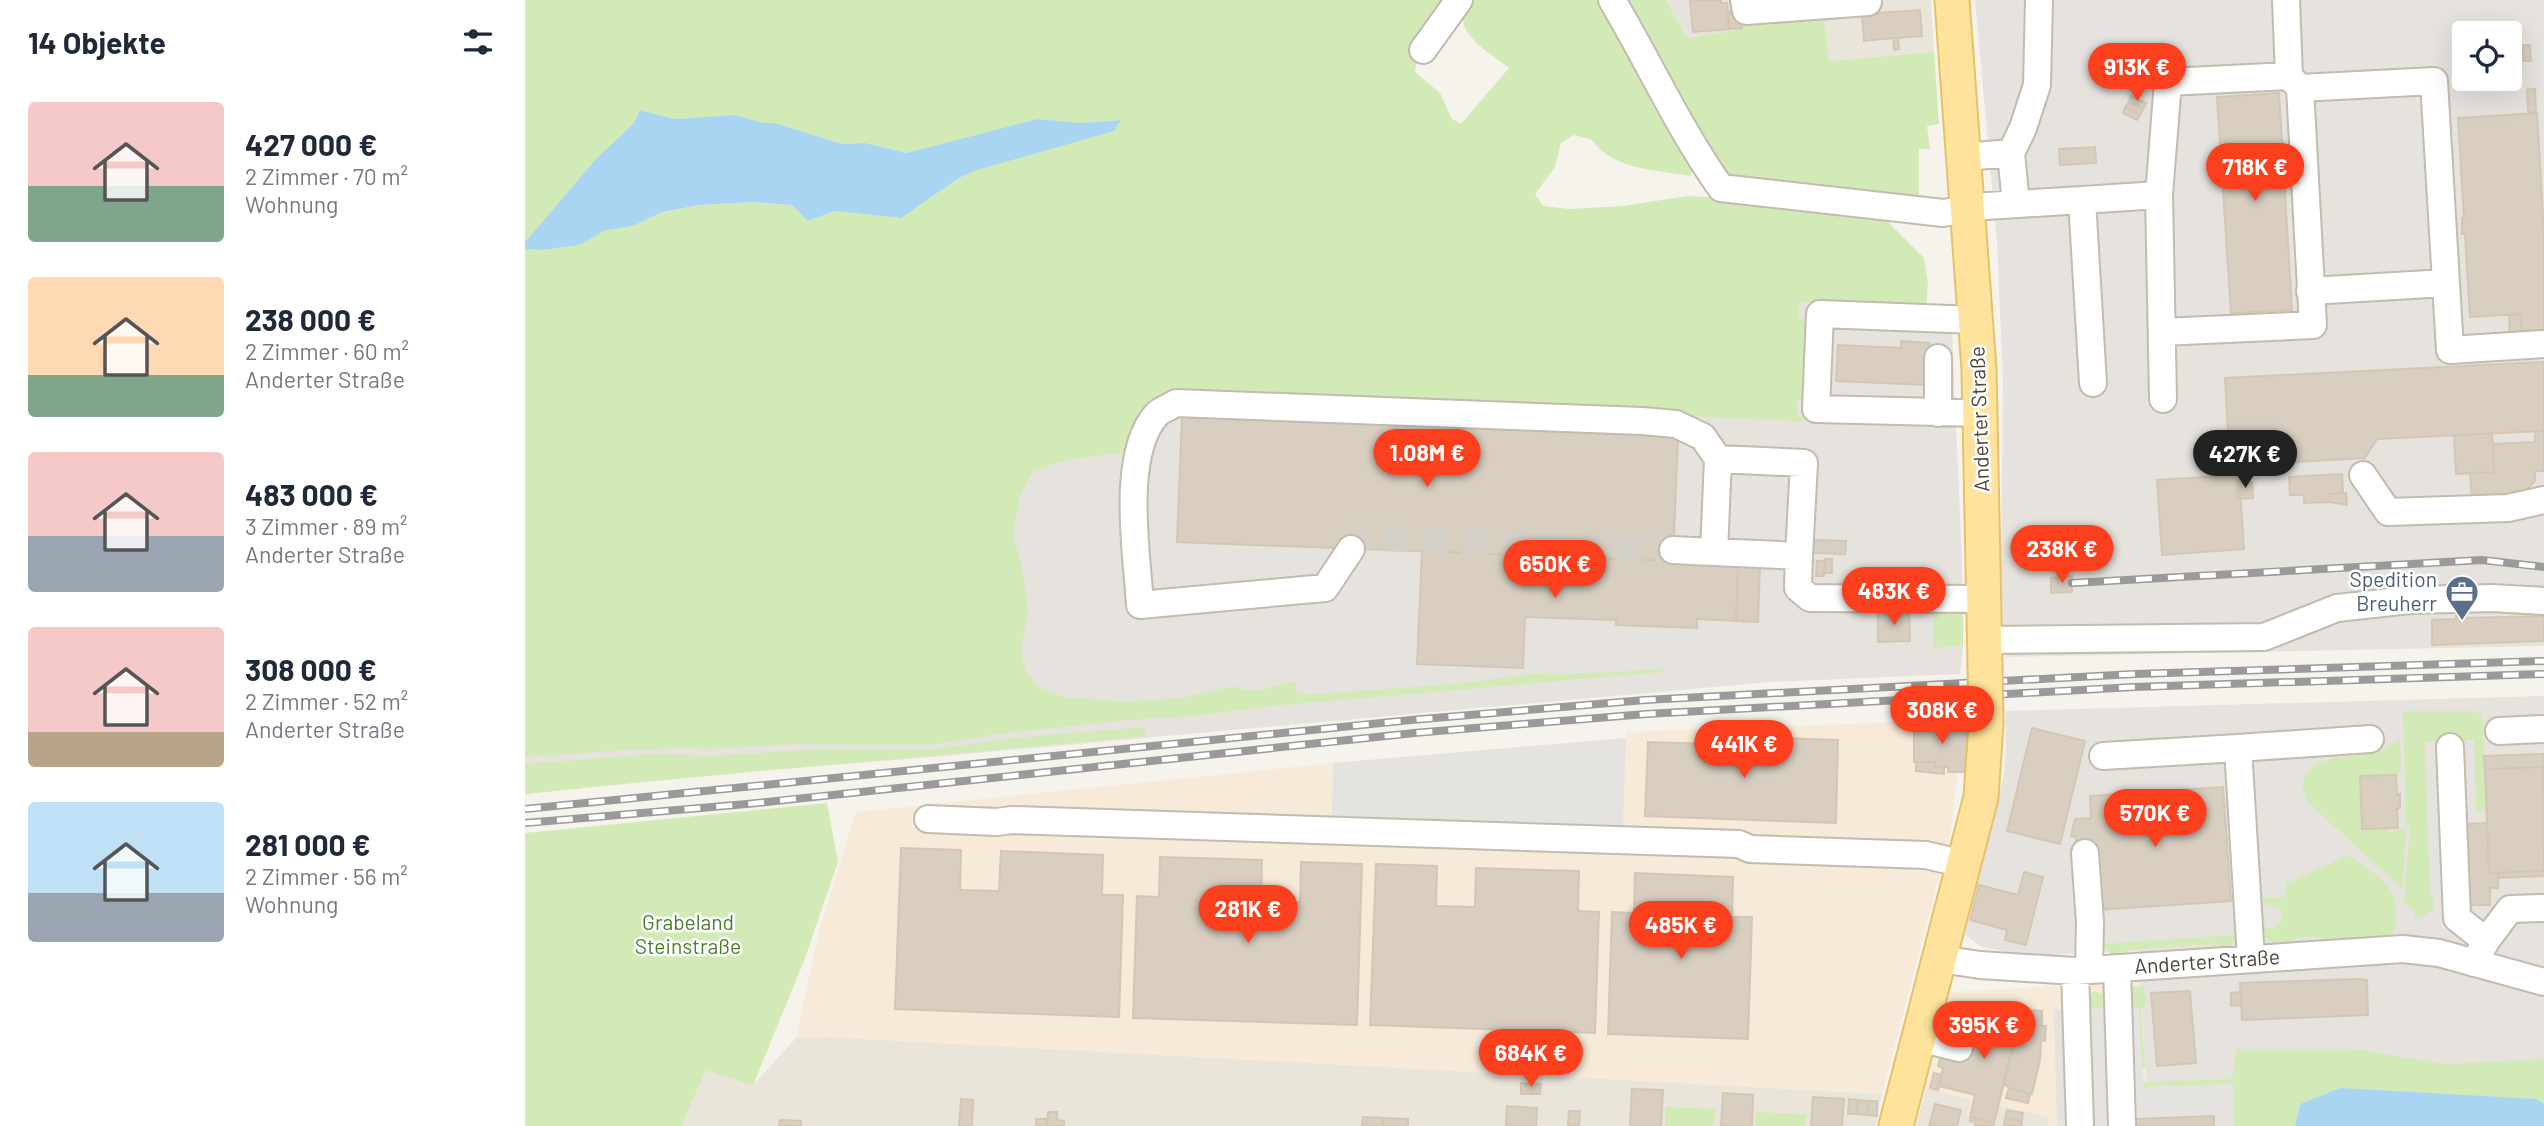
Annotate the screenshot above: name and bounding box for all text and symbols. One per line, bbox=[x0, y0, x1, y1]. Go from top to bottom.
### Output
map controls bbox=[2452, 21, 2522, 91]
button: locate bbox=[2452, 21, 2522, 91]
icon: filters bbox=[459, 23, 497, 61]
text: 14 Objekte bbox=[28, 24, 166, 60]
pin: 913K € bbox=[2080, 43, 2194, 103]
text: 913K € bbox=[2104, 52, 2170, 80]
text: 427 000 € bbox=[245, 126, 377, 162]
icon: home bbox=[84, 130, 168, 214]
pin: 718K € bbox=[2198, 144, 2312, 203]
text: 718K € bbox=[2222, 152, 2288, 180]
text: 2 Zimmer · 70 m² bbox=[245, 162, 408, 190]
text: Wohnung bbox=[245, 190, 338, 218]
text: 238 000 € bbox=[245, 301, 376, 337]
icon: home bbox=[84, 305, 168, 389]
text: 2 Zimmer · 60 m² bbox=[245, 337, 409, 365]
street label: Anderter Straße bbox=[1963, 346, 1994, 492]
text: Anderter Straße bbox=[245, 365, 405, 393]
pin: 1.08M € bbox=[1362, 430, 1492, 489]
pin: 427K € bbox=[2188, 430, 2302, 490]
text: 1.08M € bbox=[1390, 438, 1464, 466]
text: 427K € bbox=[2209, 439, 2281, 467]
text: 483 000 € bbox=[245, 476, 378, 512]
icon: home bbox=[84, 480, 168, 564]
text: 3 Zimmer · 89 m² bbox=[245, 512, 408, 540]
pin: 238K € bbox=[2005, 526, 2119, 585]
text: 238K € bbox=[2026, 534, 2098, 562]
text: Anderter Straße bbox=[245, 540, 405, 568]
pin: 650K € bbox=[1498, 540, 1612, 600]
text: 650K € bbox=[1519, 549, 1591, 577]
place label: Spedition Breuherr bbox=[2350, 566, 2437, 615]
pin: 483K € bbox=[1837, 568, 1951, 627]
office icon: Spedition Breuherr bbox=[2443, 573, 2481, 622]
text: 483K € bbox=[1858, 576, 1930, 604]
text: 308 000 € bbox=[245, 651, 377, 687]
icon: home bbox=[84, 655, 168, 739]
pin: 308K € bbox=[1885, 686, 1999, 746]
text: 2 Zimmer · 52 m² bbox=[245, 687, 408, 715]
text: 308K € bbox=[1906, 695, 1978, 723]
text: Anderter Straße bbox=[245, 715, 405, 743]
pin: 441K € bbox=[1687, 720, 1801, 780]
text: 441K € bbox=[1710, 729, 1778, 757]
pin: 570K € bbox=[2098, 790, 2212, 849]
text: 570K € bbox=[2120, 798, 2190, 826]
text: 281 000 € bbox=[245, 826, 371, 862]
icon: home bbox=[84, 830, 168, 914]
text: 2 Zimmer · 56 m² bbox=[245, 862, 408, 890]
pin: 281K € bbox=[1191, 886, 1305, 945]
text: Wohnung bbox=[245, 890, 338, 918]
text: 281K € bbox=[1215, 894, 1281, 922]
pin: 485K € bbox=[1624, 902, 1738, 961]
park label: Grabeland Steinstraße bbox=[635, 909, 741, 958]
text: 485K € bbox=[1645, 910, 1717, 938]
street label: Anderter Straße bbox=[2133, 943, 2281, 978]
pin: 395K € bbox=[1927, 1002, 2041, 1061]
text: 395K € bbox=[1949, 1010, 2019, 1038]
pin: 684K € bbox=[1474, 1030, 1588, 1089]
text: 684K € bbox=[1495, 1038, 1567, 1066]

